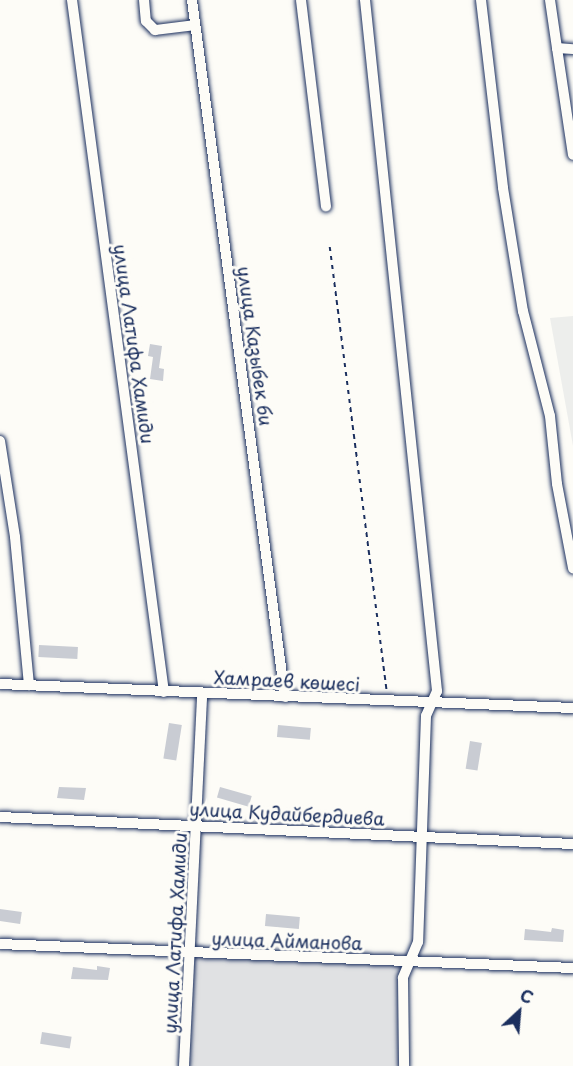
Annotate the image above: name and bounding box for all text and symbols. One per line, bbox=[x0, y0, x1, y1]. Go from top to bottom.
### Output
street label: улица Латифа Хамиди bbox=[109, 242, 159, 446]
street label: улица Казыбек би bbox=[233, 264, 277, 428]
street label: Хамраев көшесі bbox=[214, 666, 360, 696]
street label: улица Кудайбердиева bbox=[188, 798, 386, 830]
street label: улица Латифа Хамиди bbox=[159, 831, 191, 1035]
street label: улица Айманова bbox=[211, 928, 363, 954]
north arrow bbox=[489, 982, 549, 1042]
text: С bbox=[516, 982, 538, 1009]

